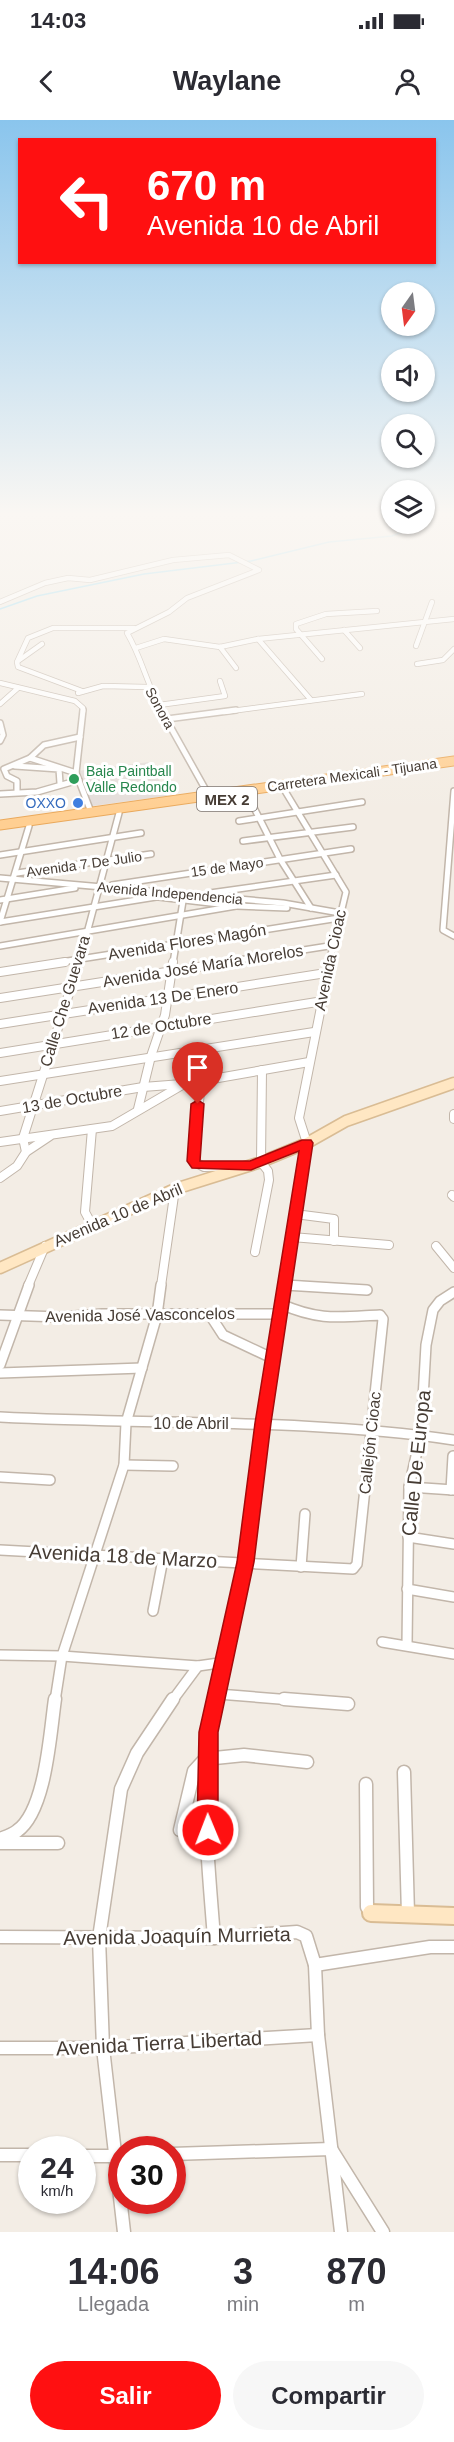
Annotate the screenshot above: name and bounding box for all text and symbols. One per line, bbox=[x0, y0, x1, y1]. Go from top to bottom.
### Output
text: 14:03 bbox=[30, 8, 86, 33]
icon: back bbox=[30, 65, 63, 98]
icon: person bbox=[391, 65, 424, 98]
text: Waylane bbox=[173, 66, 281, 96]
icon: left bbox=[48, 162, 126, 240]
text: 670 m bbox=[147, 162, 266, 209]
text: Avenida 10 de Abril bbox=[147, 211, 379, 241]
north arrow bbox=[381, 282, 435, 336]
map controls bbox=[381, 282, 435, 534]
button: sound bbox=[381, 348, 435, 402]
button: search bbox=[381, 414, 435, 468]
button: layers bbox=[381, 480, 435, 534]
street label: Sonora bbox=[142, 684, 178, 732]
street label: Carretera Mexicali - Tijuana bbox=[266, 755, 438, 795]
place label: Baja Paintball Valle Redondo bbox=[86, 763, 177, 795]
marker: Baja Paintball Valle Redondo bbox=[67, 772, 81, 786]
road number: MEX 2 bbox=[197, 787, 257, 811]
place label: OXXO bbox=[26, 795, 66, 811]
marker: OXXO bbox=[71, 796, 85, 810]
street label: Avenida 7 De Julio bbox=[25, 848, 143, 880]
street label: 15 de Mayo bbox=[190, 854, 265, 880]
street label: Avenida Independencia bbox=[97, 879, 244, 907]
street label: Avenida Cioac bbox=[311, 908, 349, 1012]
street label: Avenida Flores Magón bbox=[107, 921, 267, 963]
street label: Calle Che Guevara bbox=[37, 933, 93, 1069]
street label: Avenida José María Morelos bbox=[102, 942, 304, 990]
street label: Avenida 13 De Enero bbox=[87, 979, 239, 1017]
street label: 12 de Octubre bbox=[110, 1010, 213, 1042]
pin bbox=[172, 1042, 223, 1104]
icon: arrive bbox=[181, 1051, 214, 1084]
street label: 13 de Octubre bbox=[21, 1082, 124, 1116]
street label: Avenida 10 de Abril bbox=[51, 1180, 185, 1250]
street label: Avenida José Vasconcelos bbox=[45, 1305, 235, 1325]
street label: Calle De Europa bbox=[397, 1388, 435, 1537]
street label: Callejón Cioac bbox=[356, 1391, 384, 1495]
street label: 10 de Abril bbox=[153, 1415, 229, 1432]
street label: Avenida 18 de Marzo bbox=[28, 1540, 218, 1572]
position arrow bbox=[176, 1798, 240, 1862]
street label: Avenida Joaquín Murrieta bbox=[63, 1923, 292, 1949]
street label: Avenida Tierra Libertad bbox=[55, 2027, 263, 2059]
speed limit sign: 30 bbox=[108, 2136, 186, 2214]
text: 24 bbox=[40, 2151, 74, 2184]
text: km/h bbox=[41, 2182, 73, 2199]
text: 14:06 bbox=[67, 2251, 159, 2292]
text: 3 bbox=[233, 2251, 253, 2292]
text: 870 bbox=[326, 2251, 387, 2292]
text: Llegada bbox=[78, 2293, 149, 2315]
text: min bbox=[227, 2293, 259, 2315]
text: m bbox=[348, 2293, 365, 2315]
button: Salir bbox=[30, 2361, 221, 2430]
button: Compartir bbox=[233, 2361, 424, 2430]

